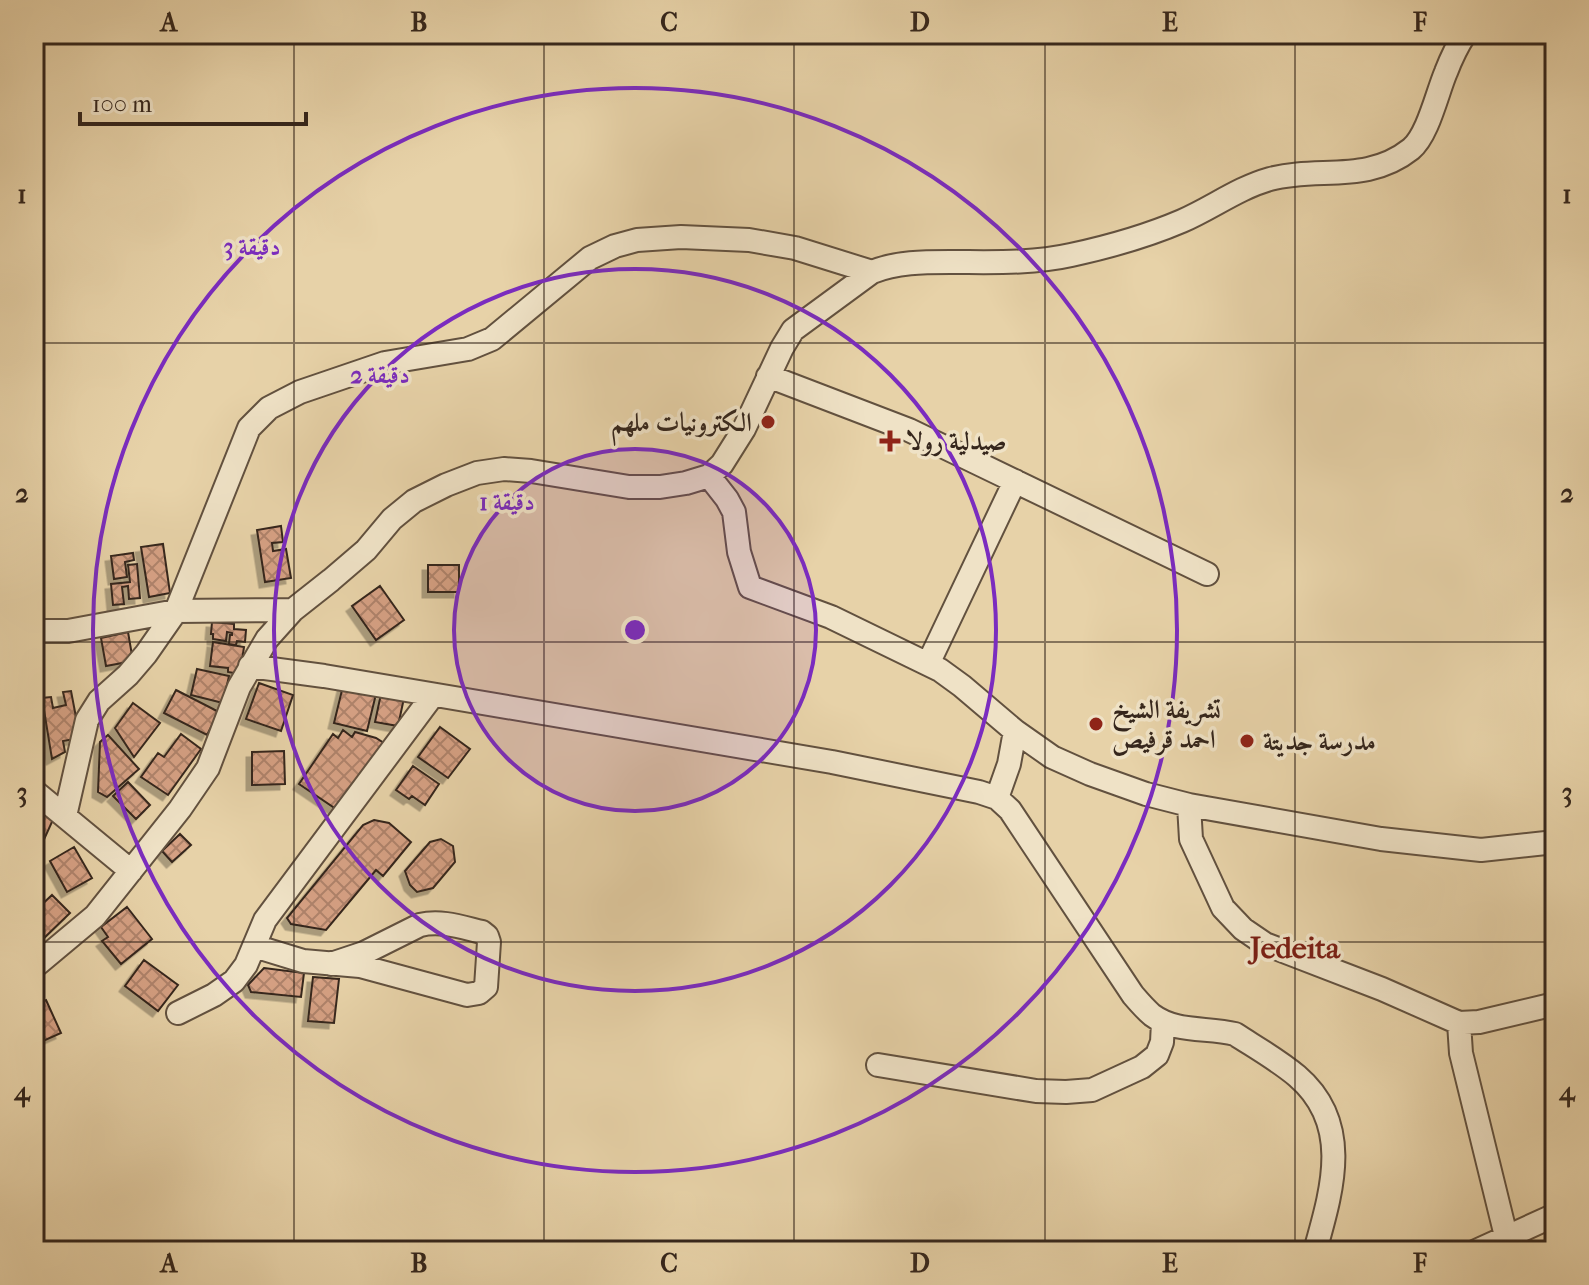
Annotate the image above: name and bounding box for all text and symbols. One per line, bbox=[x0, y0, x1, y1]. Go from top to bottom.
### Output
text: A bbox=[159, 7, 179, 38]
text: B bbox=[411, 7, 428, 38]
text: C bbox=[660, 7, 678, 38]
text: D bbox=[910, 7, 930, 38]
text: E bbox=[1162, 7, 1178, 38]
text: F bbox=[1412, 7, 1427, 38]
scale bar bbox=[80, 76, 306, 126]
text: 100 m bbox=[92, 90, 152, 118]
text: 1 bbox=[17, 179, 27, 210]
text: 1 bbox=[1562, 179, 1572, 210]
text: 3 دقيقة bbox=[224, 233, 280, 261]
text: 2 دقيقة bbox=[350, 361, 410, 389]
place label: الكترونيات ملهم bbox=[611, 407, 752, 446]
marker: الكترونيات ملهم bbox=[759, 413, 777, 431]
place label: صيدلية رولا bbox=[906, 426, 1007, 457]
marker: صيدلية رولا bbox=[881, 432, 899, 450]
text: 2 bbox=[15, 478, 29, 509]
text: 2 bbox=[1560, 478, 1574, 509]
text: 1 دقيقة bbox=[479, 488, 535, 516]
centre of rings bbox=[621, 616, 649, 644]
place label: تشريفة الشيخ احمد قرفيص bbox=[1112, 694, 1221, 756]
marker: تشريفة الشيخ احمد قرفيص bbox=[1087, 715, 1105, 733]
place label: مدرسة جديتة bbox=[1263, 726, 1376, 758]
marker: مدرسة جديتة bbox=[1238, 732, 1256, 750]
text: 3 bbox=[17, 777, 27, 808]
text: 3 bbox=[1562, 777, 1572, 808]
district label: Jedeita bbox=[1247, 931, 1341, 966]
text: 4 bbox=[13, 1076, 31, 1108]
text: 4 bbox=[1558, 1076, 1576, 1108]
text: A bbox=[159, 1248, 179, 1279]
text: B bbox=[411, 1248, 428, 1279]
text: C bbox=[660, 1248, 678, 1279]
text: D bbox=[910, 1248, 930, 1279]
text: E bbox=[1162, 1248, 1178, 1279]
text: F bbox=[1412, 1248, 1427, 1279]

